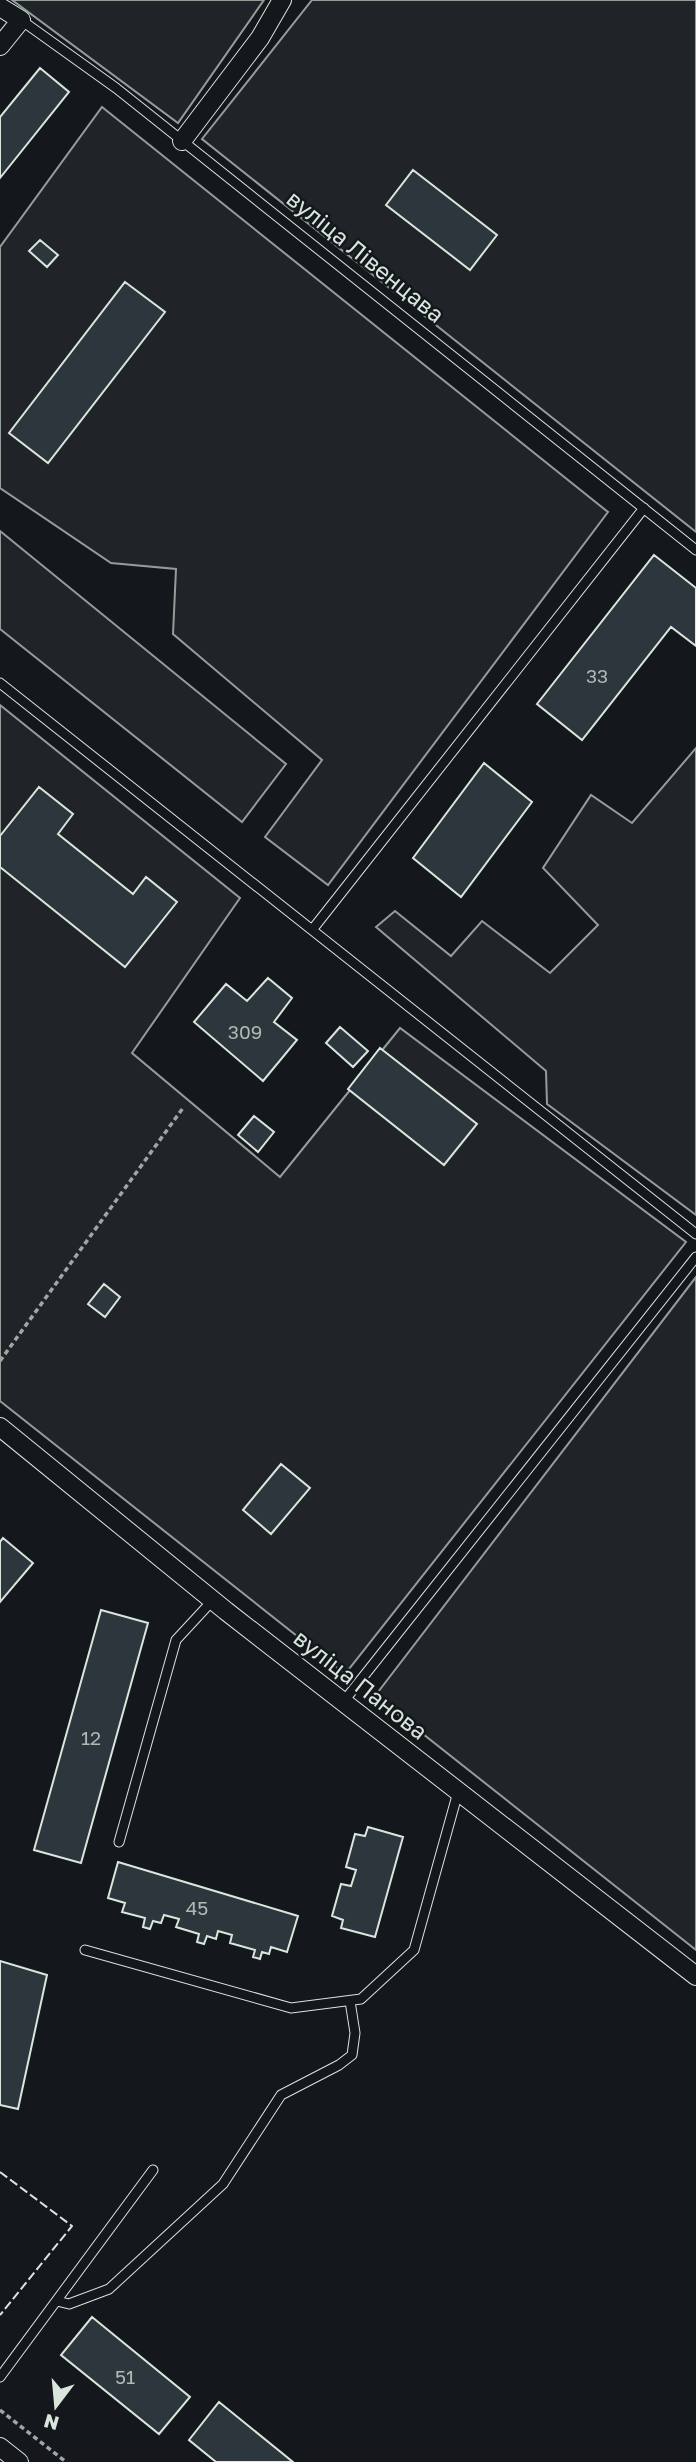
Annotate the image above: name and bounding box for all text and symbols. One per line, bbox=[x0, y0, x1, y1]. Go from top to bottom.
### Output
street label: вуліца Лівенцава bbox=[282, 184, 450, 328]
house number: 33 bbox=[586, 664, 608, 687]
house number: 309 bbox=[228, 1020, 262, 1043]
street label: вуліца Панова bbox=[289, 1623, 433, 1745]
house number: 12 bbox=[81, 1726, 101, 1749]
house number: 45 bbox=[186, 1896, 208, 1919]
house number: 51 bbox=[115, 2365, 135, 2388]
north arrow bbox=[21, 2371, 91, 2441]
text: N bbox=[41, 2410, 61, 2436]

